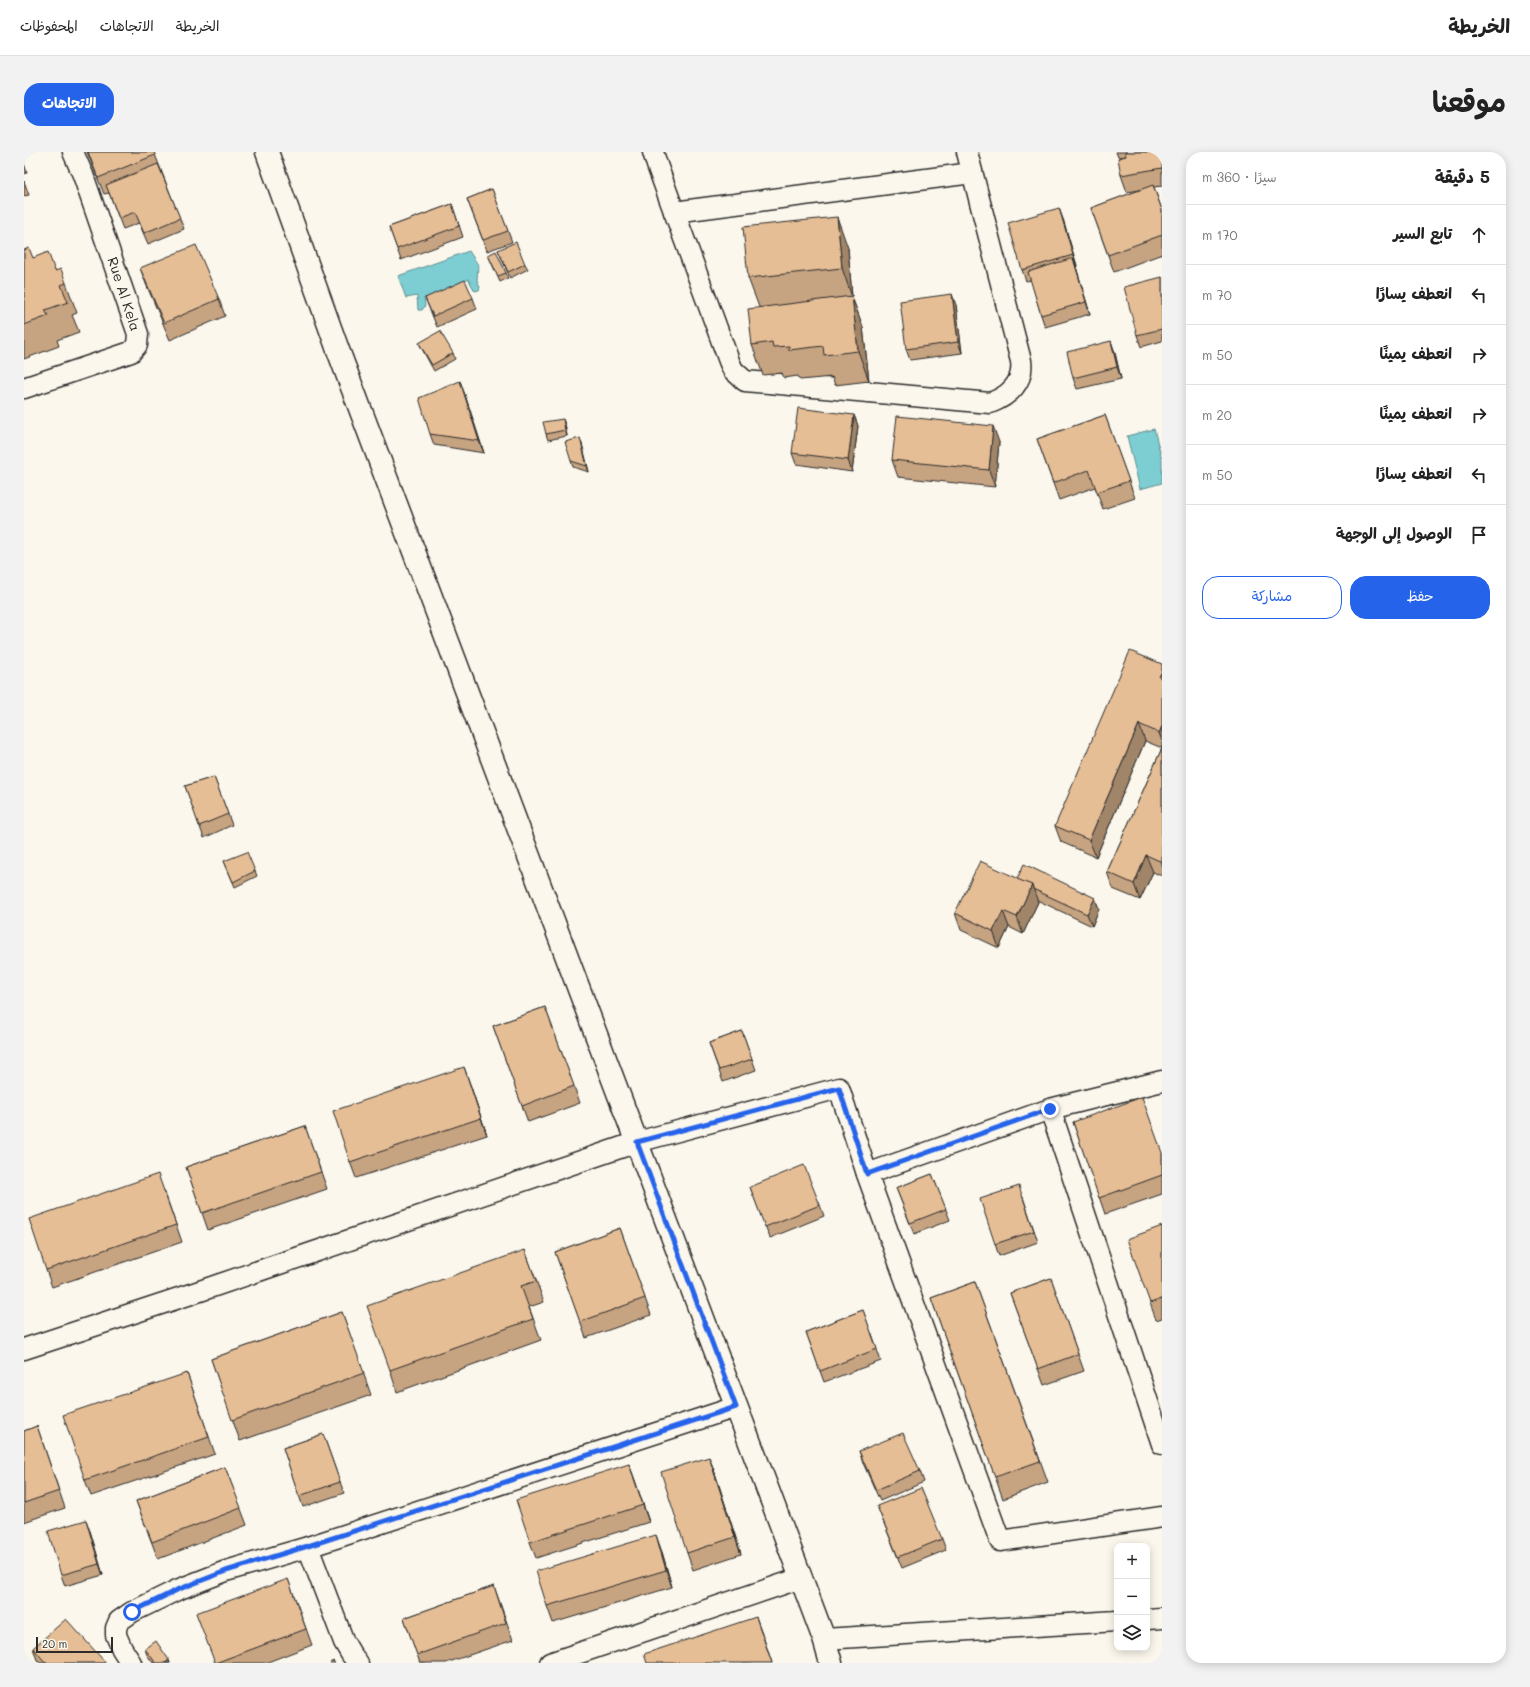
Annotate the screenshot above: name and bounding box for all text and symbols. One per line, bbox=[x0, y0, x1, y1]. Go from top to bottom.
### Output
text: الخريطة bbox=[1448, 13, 1510, 38]
text: المحفوظات bbox=[20, 16, 78, 35]
text: الاتجاهات bbox=[100, 16, 154, 35]
text: الخريطة bbox=[176, 16, 219, 35]
button: الاتجاهات bbox=[24, 83, 114, 126]
text: موقعنا bbox=[1432, 83, 1506, 119]
text: 5 دقيقة bbox=[1435, 165, 1490, 187]
text: سيرًا · 360 m bbox=[1202, 168, 1277, 185]
text: تابع السير bbox=[1393, 223, 1452, 243]
icon: ahead bbox=[1468, 224, 1490, 246]
text: 170 m bbox=[1202, 226, 1238, 243]
street label: Rue Al Kela bbox=[104, 254, 145, 333]
text: انعطف يسارًا bbox=[1376, 283, 1452, 303]
icon: left bbox=[1468, 284, 1490, 306]
text: 70 m bbox=[1202, 286, 1232, 303]
text: انعطف يمينًا bbox=[1380, 343, 1452, 363]
icon: right bbox=[1468, 344, 1490, 366]
text: 50 m bbox=[1202, 346, 1232, 363]
text: انعطف يمينًا bbox=[1380, 403, 1452, 423]
icon: right bbox=[1468, 404, 1490, 426]
text: 20 m bbox=[1202, 406, 1232, 423]
text: انعطف يسارًا bbox=[1376, 463, 1452, 483]
icon: left bbox=[1468, 464, 1490, 486]
text: 50 m bbox=[1202, 466, 1232, 483]
text: الوصول إلى الوجهة bbox=[1336, 523, 1452, 543]
icon: arrive bbox=[1468, 524, 1490, 546]
button: مشاركة bbox=[1202, 576, 1342, 619]
button: حفظ bbox=[1350, 576, 1490, 619]
route end bbox=[1041, 1100, 1059, 1118]
map controls bbox=[1114, 1543, 1150, 1651]
button: + bbox=[1114, 1543, 1150, 1579]
button: − bbox=[1114, 1579, 1150, 1615]
route start bbox=[123, 1603, 141, 1621]
button: layers bbox=[1114, 1615, 1150, 1651]
scale bar bbox=[36, 1635, 113, 1654]
text: 20 m bbox=[42, 1636, 67, 1651]

